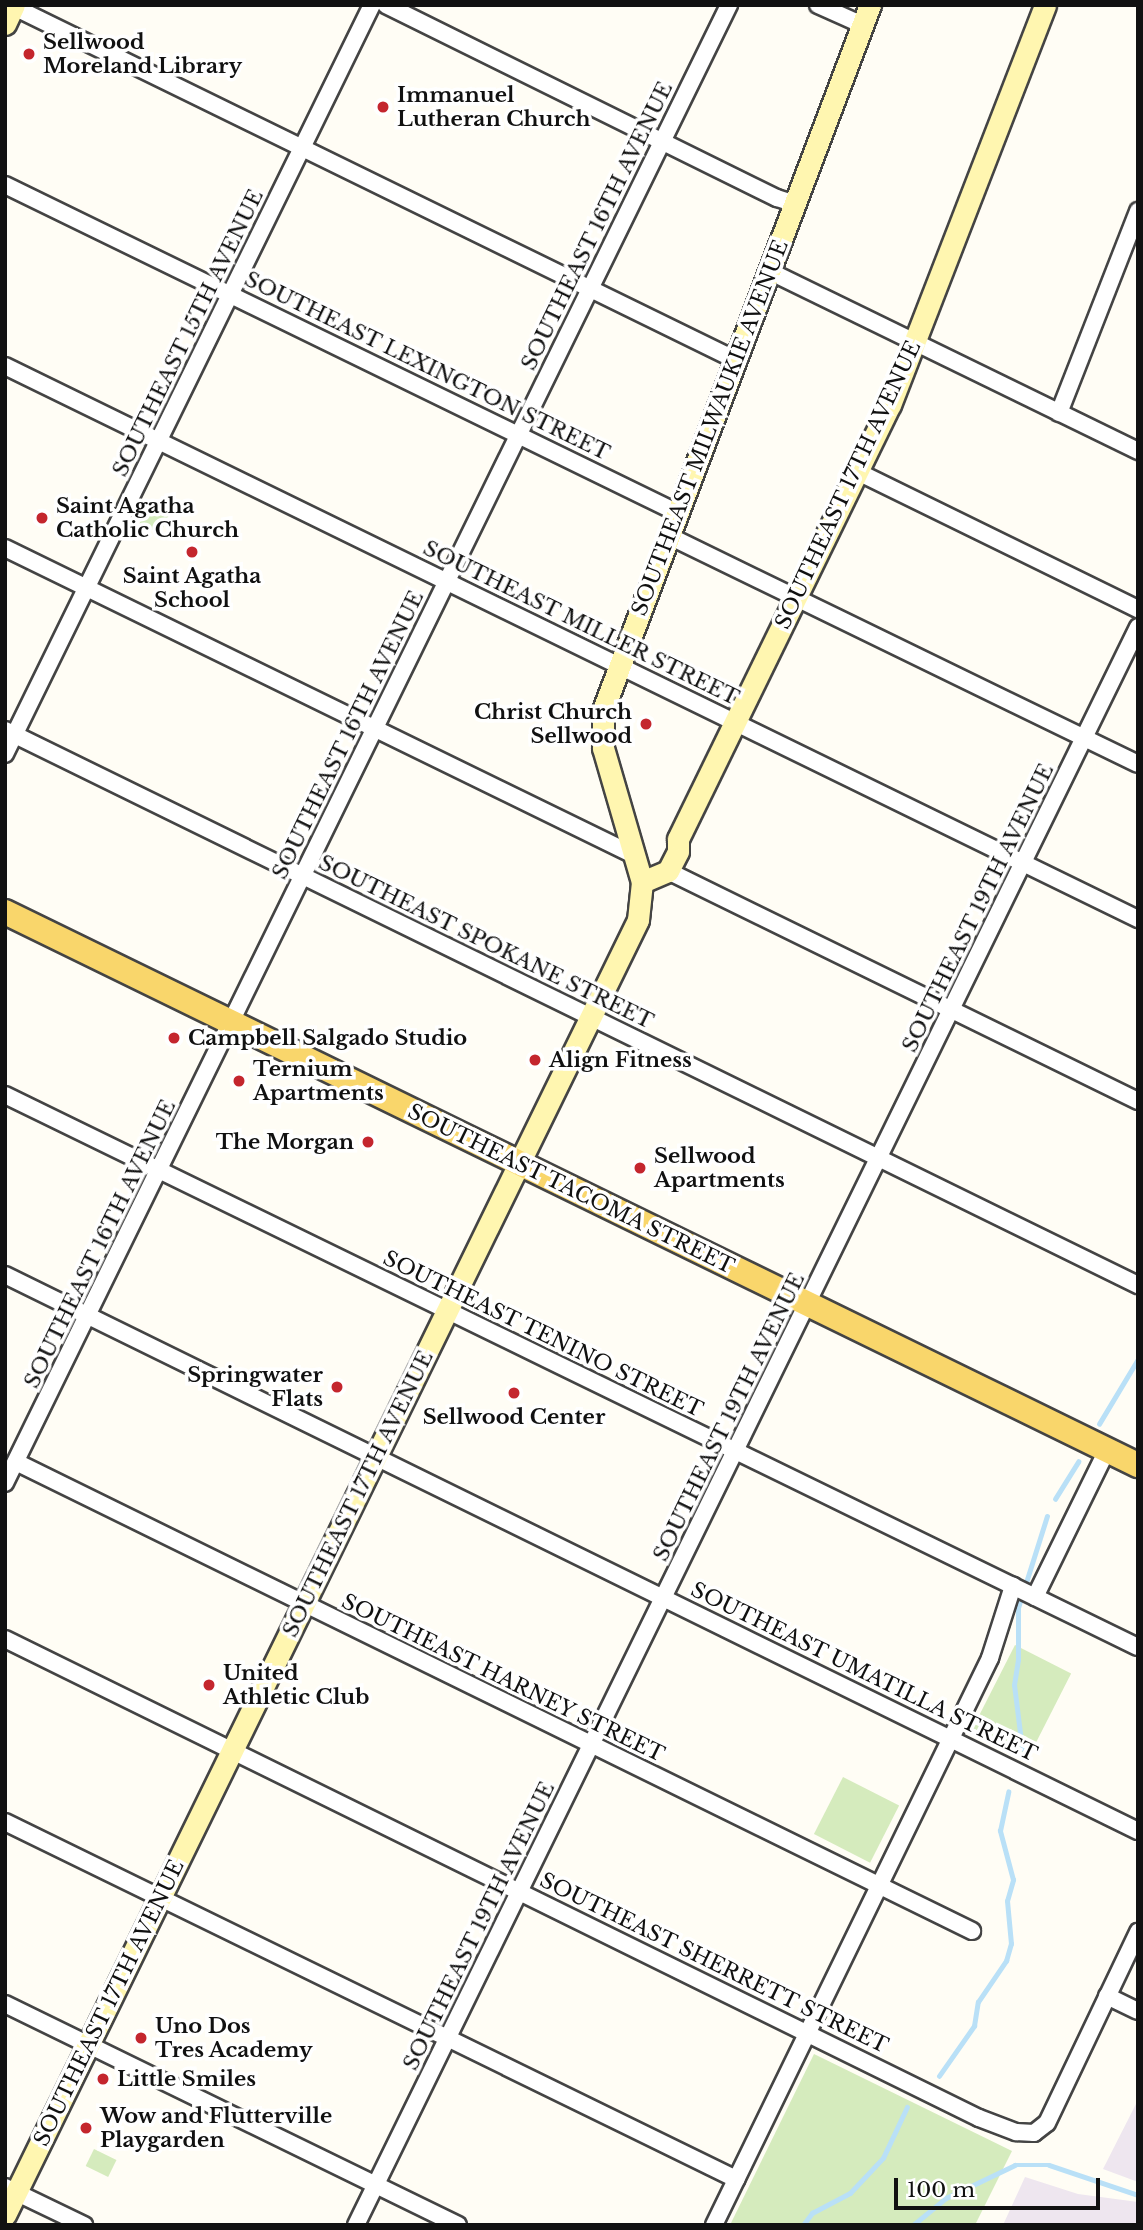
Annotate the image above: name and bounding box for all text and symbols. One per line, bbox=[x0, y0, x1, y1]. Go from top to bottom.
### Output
place label: Sellwood Moreland Library bbox=[43, 29, 242, 79]
marker: Sellwood Moreland Library bbox=[21, 46, 37, 62]
street label: SOUTHEAST 16TH AVENUE bbox=[516, 77, 678, 375]
place label: Immanuel Lutheran Church bbox=[397, 82, 591, 132]
marker: Immanuel Lutheran Church bbox=[375, 99, 391, 115]
street label: SOUTHEAST 15TH AVENUE bbox=[107, 185, 269, 481]
street label: SOUTHEAST MILWAUKIE AVENUE bbox=[626, 236, 794, 620]
street label: SOUTHEAST LEXINGTON STREET bbox=[240, 266, 614, 466]
street label: SOUTHEAST 17TH AVENUE bbox=[770, 336, 926, 634]
place label: Saint Agatha Catholic Church bbox=[56, 493, 239, 543]
marker: Saint Agatha Catholic Church bbox=[34, 510, 50, 526]
street label: SOUTHEAST MILLER STREET bbox=[418, 535, 744, 711]
marker: Saint Agatha School bbox=[184, 544, 200, 560]
place label: Saint Agatha School bbox=[122, 563, 262, 613]
street label: SOUTHEAST 16TH AVENUE bbox=[267, 586, 429, 884]
place label: Christ Church Sellwood bbox=[474, 699, 632, 749]
marker: Christ Church Sellwood bbox=[638, 716, 654, 732]
street label: SOUTHEAST 19TH AVENUE bbox=[897, 759, 1059, 1057]
street label: SOUTHEAST SPOKANE STREET bbox=[314, 850, 658, 1034]
place label: Campbell Salgado Studio bbox=[188, 1025, 467, 1051]
marker: Campbell Salgado Studio bbox=[166, 1030, 182, 1046]
place label: Align Fitness bbox=[549, 1047, 692, 1073]
marker: Align Fitness bbox=[527, 1052, 543, 1068]
place label: Ternium Apartments bbox=[253, 1056, 384, 1106]
marker: Ternium Apartments bbox=[231, 1073, 247, 1089]
street label: SOUTHEAST 16TH AVENUE bbox=[19, 1095, 181, 1393]
street label: SOUTHEAST TACOMA STREET bbox=[403, 1098, 739, 1280]
place label: The Morgan bbox=[216, 1129, 354, 1155]
marker: The Morgan bbox=[360, 1134, 376, 1150]
place label: Sellwood Apartments bbox=[654, 1143, 785, 1193]
marker: Sellwood Apartments bbox=[632, 1160, 648, 1176]
street label: SOUTHEAST TENINO STREET bbox=[378, 1245, 708, 1423]
street label: SOUTHEAST 19TH AVENUE bbox=[648, 1268, 810, 1566]
street label: SOUTHEAST 17TH AVENUE bbox=[277, 1346, 439, 1642]
place label: Springwater Flats bbox=[187, 1362, 323, 1412]
marker: Springwater Flats bbox=[329, 1379, 345, 1395]
marker: Sellwood Center bbox=[506, 1385, 522, 1401]
place label: Sellwood Center bbox=[423, 1404, 605, 1430]
street label: SOUTHEAST UMATILLA STREET bbox=[686, 1577, 1042, 1767]
street label: SOUTHEAST HARNEY STREET bbox=[337, 1588, 669, 1768]
place label: United Athletic Club bbox=[223, 1660, 369, 1710]
marker: United Athletic Club bbox=[201, 1677, 217, 1693]
street label: SOUTHEAST 19TH AVENUE bbox=[398, 1777, 560, 2075]
street label: SOUTHEAST 17TH AVENUE bbox=[28, 1855, 190, 2151]
street label: SOUTHEAST SHERRETT STREET bbox=[535, 1867, 893, 2059]
place label: Uno Dos Tres Academy bbox=[155, 2013, 313, 2063]
marker: Uno Dos Tres Academy bbox=[133, 2030, 149, 2046]
place label: Little Smiles bbox=[117, 2066, 256, 2092]
marker: Little Smiles bbox=[95, 2071, 111, 2087]
place label: Wow and Flutterville Playgarden bbox=[100, 2103, 333, 2153]
marker: Wow and Flutterville Playgarden bbox=[78, 2120, 94, 2136]
scale bar bbox=[898, 2164, 1104, 2208]
text: 100 m bbox=[907, 2177, 975, 2203]

